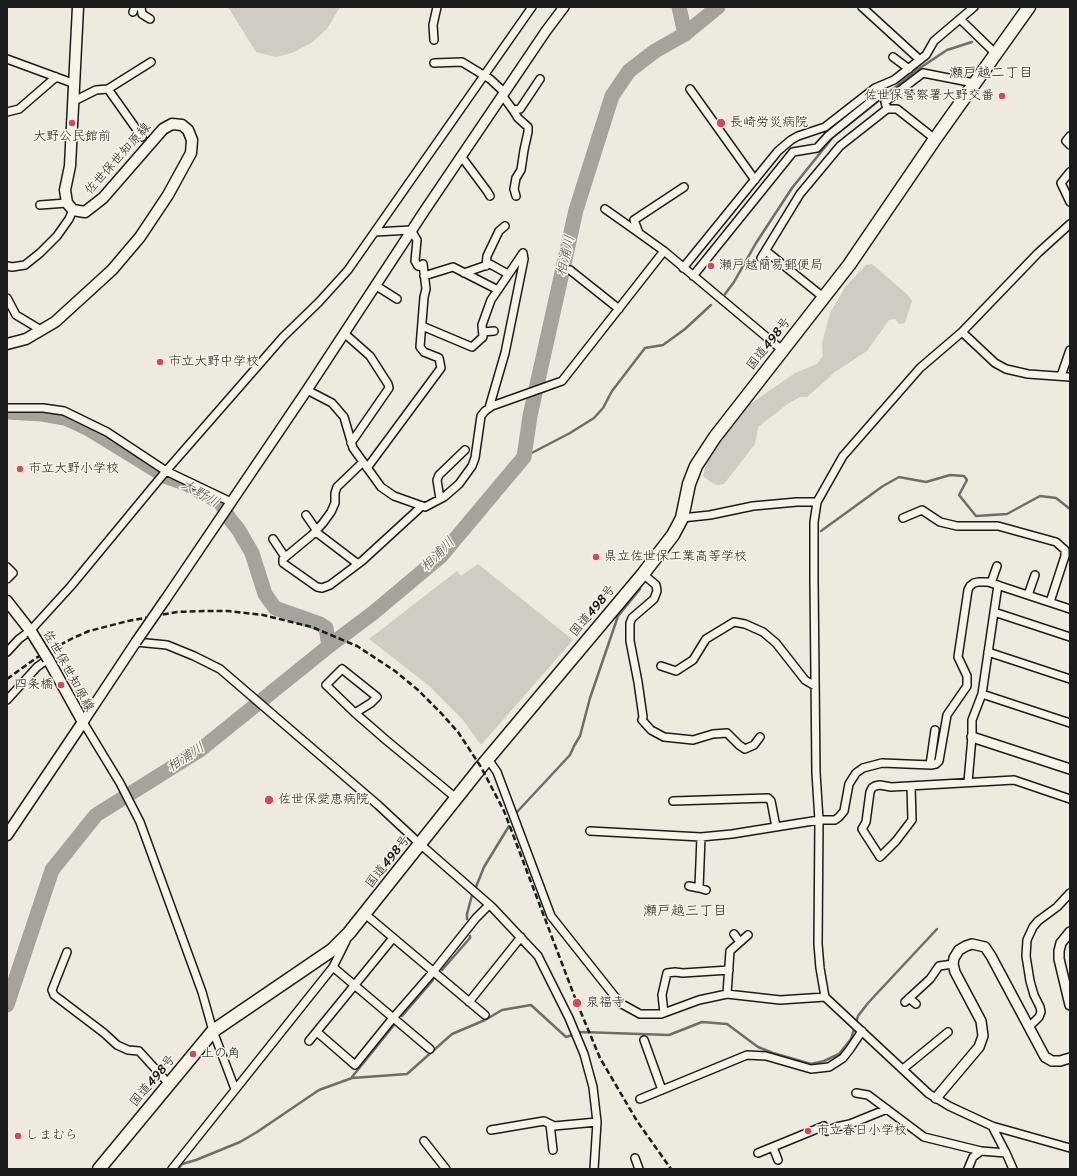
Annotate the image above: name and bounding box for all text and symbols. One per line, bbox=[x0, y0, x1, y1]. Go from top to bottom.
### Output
district label: 瀬戸越二丁目 bbox=[949, 65, 1033, 81]
place label: 佐世保警察署大野交番 bbox=[864, 88, 994, 104]
marker: 佐世保警察署大野交番 bbox=[997, 91, 1007, 101]
place label: 長崎労災病院 bbox=[730, 115, 808, 131]
marker: 長崎労災病院 bbox=[715, 117, 727, 129]
marker: 大野公民館前 bbox=[67, 118, 77, 128]
street label: 佐世保世知原線 bbox=[82, 120, 154, 198]
place label: 大野公民館前 bbox=[33, 129, 111, 145]
water label: 相浦川 bbox=[553, 234, 579, 278]
place label: 瀬戸越簡易郵便局 bbox=[719, 258, 823, 274]
marker: 瀬戸越簡易郵便局 bbox=[706, 261, 716, 271]
street label: 国道498号 bbox=[743, 314, 795, 374]
place label: 市立大野中学校 bbox=[168, 354, 259, 370]
marker: 市立大野中学校 bbox=[155, 357, 165, 367]
place label: 市立大野小学校 bbox=[28, 461, 119, 477]
marker: 市立大野小学校 bbox=[15, 464, 25, 474]
water label: 大野川 bbox=[178, 476, 222, 512]
water label: 相浦川 bbox=[417, 534, 459, 576]
place label: 県立佐世保工業高等学校 bbox=[604, 549, 747, 565]
marker: 県立佐世保工業高等学校 bbox=[591, 552, 601, 562]
street label: 国道498号 bbox=[567, 582, 619, 640]
street label: 佐世保世知原線 bbox=[39, 627, 97, 715]
place label: 四条橋 bbox=[14, 677, 53, 693]
marker: 四条橋 bbox=[56, 680, 66, 690]
water label: 相浦川 bbox=[164, 740, 208, 776]
place label: 佐世保愛恵病院 bbox=[278, 792, 369, 808]
marker: 佐世保愛恵病院 bbox=[263, 794, 275, 806]
street label: 国道498号 bbox=[362, 832, 414, 892]
district label: 瀬戸越三丁目 bbox=[643, 903, 727, 919]
place label: 泉福寺 bbox=[586, 995, 625, 1011]
marker: 泉福寺 bbox=[571, 997, 583, 1009]
place label: 上の角 bbox=[201, 1046, 240, 1062]
marker: 上の角 bbox=[188, 1049, 198, 1059]
street label: 国道498号 bbox=[127, 1052, 179, 1110]
place label: 市立春日小学校 bbox=[816, 1123, 907, 1139]
marker: 市立春日小学校 bbox=[803, 1126, 813, 1136]
place label: しまむら bbox=[26, 1128, 78, 1144]
marker: しまむら bbox=[13, 1131, 23, 1141]

